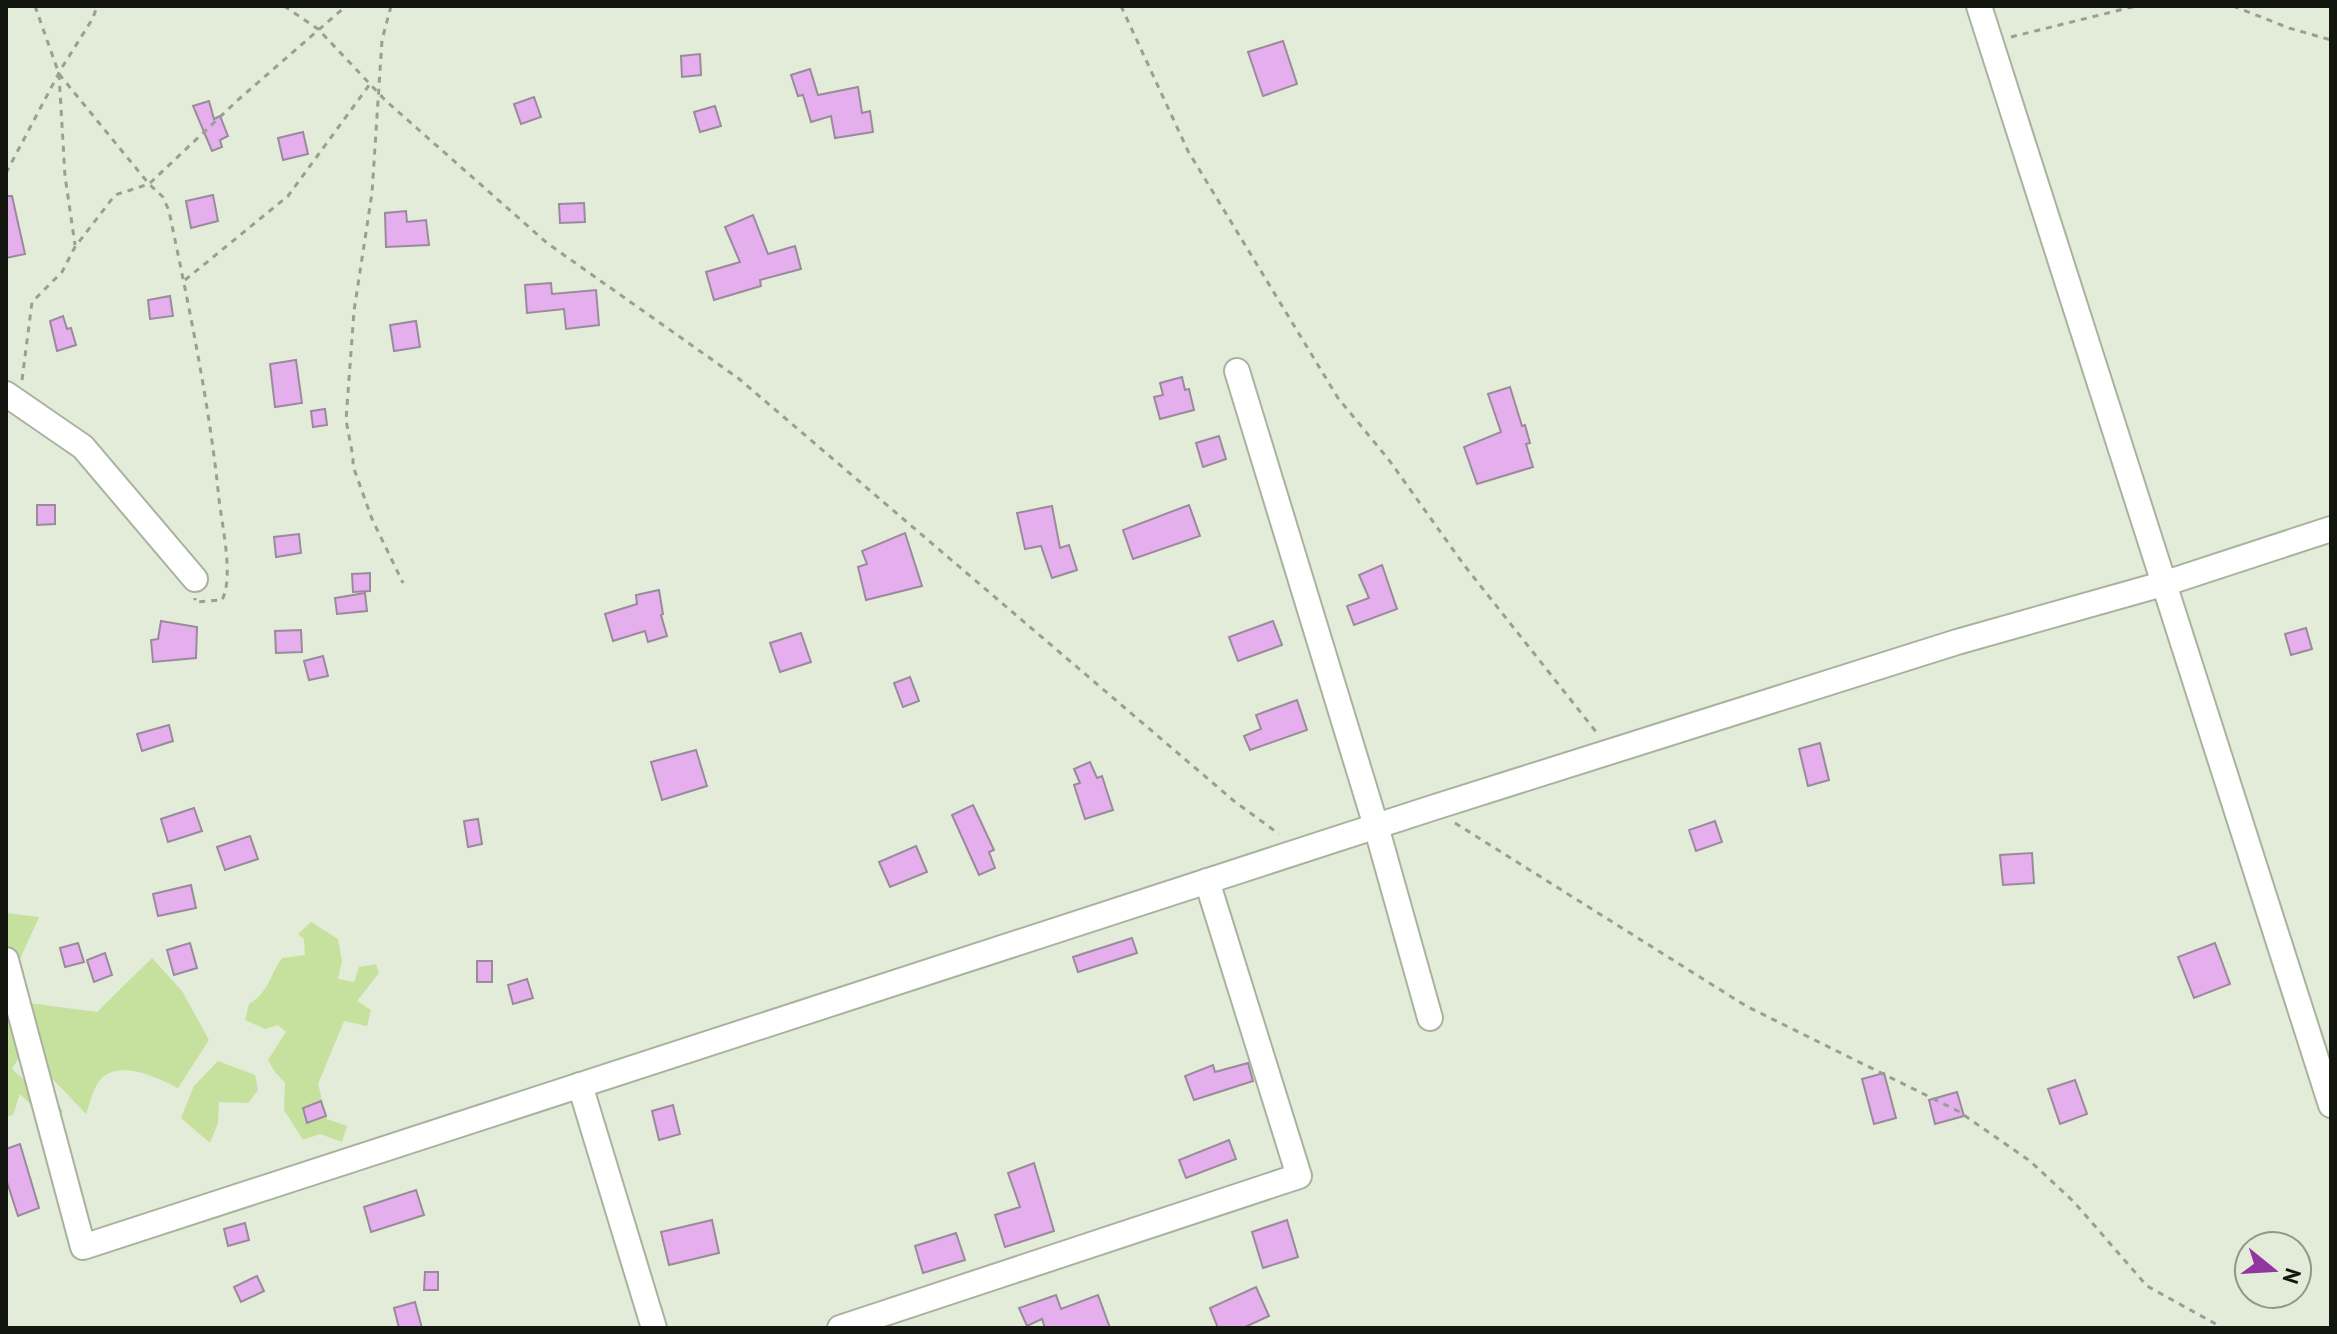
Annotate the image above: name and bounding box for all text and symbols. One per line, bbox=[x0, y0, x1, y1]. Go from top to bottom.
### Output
north arrow bbox=[2233, 1230, 2313, 1310]
text: N bbox=[2276, 1265, 2308, 1287]

